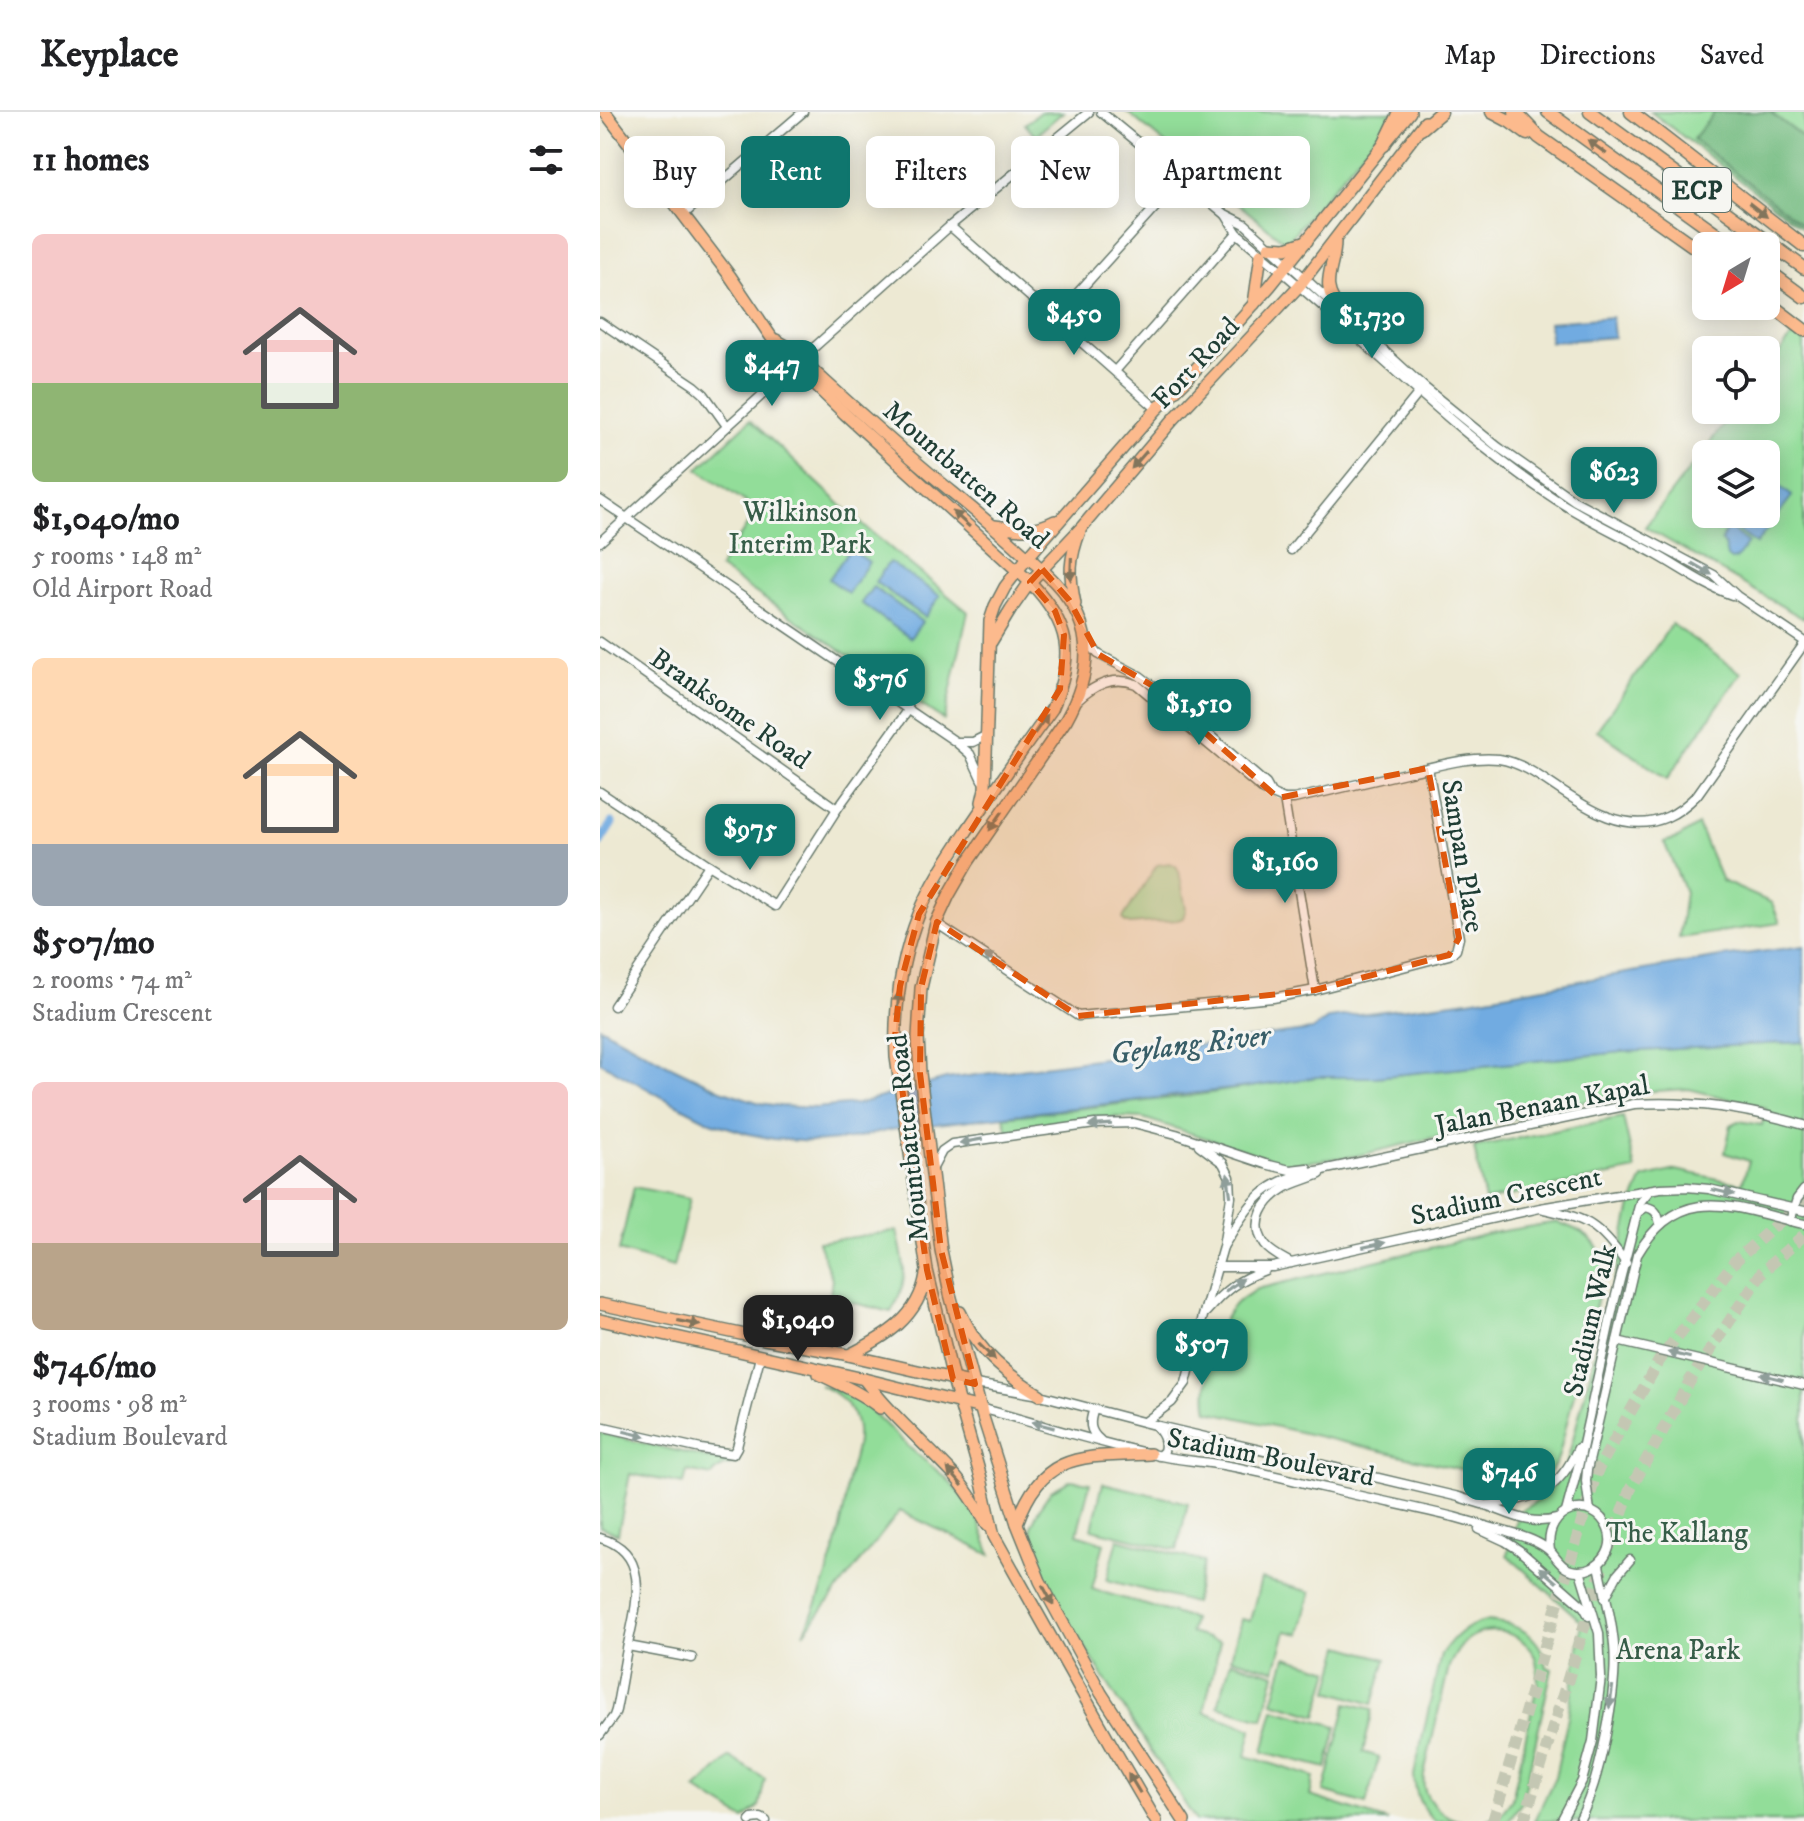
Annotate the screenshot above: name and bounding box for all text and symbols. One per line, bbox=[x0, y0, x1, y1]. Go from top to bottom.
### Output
text: Keyplace bbox=[40, 31, 179, 79]
text: Map bbox=[1444, 38, 1496, 73]
text: Directions bbox=[1540, 38, 1656, 73]
text: Saved bbox=[1700, 38, 1764, 73]
chip: Buy bbox=[624, 136, 725, 208]
chip: Rent bbox=[741, 136, 850, 208]
chip: Filters bbox=[866, 136, 995, 208]
chip: New bbox=[1011, 136, 1119, 208]
chip: Apartment bbox=[1135, 136, 1310, 208]
icon: filters bbox=[524, 138, 568, 182]
text: 11 homes bbox=[32, 139, 149, 181]
one-way arrow bbox=[1586, 140, 1607, 155]
road number: ECP bbox=[1663, 168, 1731, 212]
one-way arrow bbox=[1748, 201, 1768, 217]
north arrow bbox=[1692, 232, 1780, 320]
map controls bbox=[1692, 232, 1780, 528]
icon: home bbox=[228, 286, 372, 430]
pin: $450 bbox=[1027, 289, 1121, 357]
pin: $1,730 bbox=[1307, 292, 1437, 360]
text: $450 bbox=[1046, 298, 1102, 331]
text: $1,730 bbox=[1339, 301, 1405, 334]
street label: Fort Road bbox=[1145, 310, 1247, 416]
button: locate bbox=[1692, 336, 1780, 424]
pin: $447 bbox=[725, 340, 819, 408]
text: $447 bbox=[744, 349, 800, 382]
street label: Mountbatten Road bbox=[876, 393, 1056, 557]
button: layers bbox=[1692, 440, 1780, 528]
pin: $623 bbox=[1567, 447, 1661, 515]
one-way arrow bbox=[1131, 449, 1148, 469]
text: $623 bbox=[1589, 456, 1639, 489]
park label: Wilkinson Interim Park bbox=[728, 495, 872, 562]
text: $1,040/mo bbox=[32, 498, 179, 540]
one-way arrow bbox=[952, 511, 971, 529]
text: 5 rooms · 148 m² bbox=[32, 540, 201, 573]
one-way arrow bbox=[1065, 557, 1078, 582]
one-way arrow bbox=[1691, 562, 1713, 576]
text: Old Airport Road bbox=[32, 573, 213, 606]
street label: Branksome Road bbox=[643, 641, 817, 777]
pin: $576 bbox=[833, 654, 927, 722]
text: $576 bbox=[853, 663, 907, 696]
pin: $1,510 bbox=[1134, 679, 1264, 747]
text: $1,510 bbox=[1166, 688, 1232, 721]
icon: home bbox=[228, 710, 372, 854]
one-way arrow bbox=[1033, 713, 1048, 734]
street label: Sampan Place bbox=[1433, 777, 1492, 935]
pin: $975 bbox=[703, 804, 797, 872]
one-way arrow bbox=[989, 811, 1004, 832]
text: $975 bbox=[723, 813, 777, 846]
pin: $1,160 bbox=[1220, 837, 1350, 905]
text: $1,160 bbox=[1251, 846, 1319, 879]
text: $507/mo bbox=[32, 922, 155, 964]
one-way arrow bbox=[983, 953, 1004, 968]
text: 2 rooms · 74 m² bbox=[32, 964, 192, 997]
one-way arrow bbox=[892, 990, 905, 1015]
text: Stadium Crescent bbox=[32, 997, 212, 1030]
water label: Geylang River bbox=[1108, 1017, 1274, 1074]
street label: Mountbatten Road bbox=[880, 1032, 937, 1244]
street label: Jalan Benaan Kapal bbox=[1429, 1067, 1653, 1144]
one-way arrow bbox=[1087, 1119, 1112, 1132]
icon: home bbox=[228, 1134, 372, 1278]
one-way arrow bbox=[958, 1135, 983, 1148]
street label: Stadium Crescent bbox=[1408, 1159, 1605, 1234]
one-way arrow bbox=[1222, 1172, 1235, 1197]
one-way arrow bbox=[1711, 1186, 1736, 1199]
one-way arrow bbox=[1362, 1238, 1387, 1251]
street label: Stadium Walk bbox=[1556, 1241, 1625, 1400]
one-way arrow bbox=[1223, 1278, 1244, 1293]
pin: $1,040 bbox=[733, 1295, 863, 1363]
text: $1,040 bbox=[761, 1304, 835, 1337]
one-way arrow bbox=[677, 1317, 702, 1330]
pin: $507 bbox=[1155, 1319, 1249, 1387]
text: $507 bbox=[1175, 1328, 1229, 1361]
one-way arrow bbox=[977, 1342, 996, 1360]
text: $746/mo bbox=[32, 1346, 156, 1388]
one-way arrow bbox=[1666, 1348, 1691, 1361]
one-way arrow bbox=[1760, 1371, 1785, 1383]
text: 3 rooms · 98 m² bbox=[32, 1388, 187, 1421]
one-way arrow bbox=[1030, 1419, 1055, 1431]
street label: Stadium Boulevard bbox=[1164, 1420, 1377, 1495]
text: Stadium Boulevard bbox=[32, 1421, 227, 1454]
one-way arrow bbox=[622, 1428, 647, 1441]
pin: $746 bbox=[1462, 1448, 1556, 1516]
text: $746 bbox=[1481, 1457, 1537, 1490]
one-way arrow bbox=[947, 1468, 964, 1488]
park label: The Kallang bbox=[1606, 1516, 1748, 1551]
one-way arrow bbox=[1538, 1567, 1558, 1584]
one-way arrow bbox=[1041, 1584, 1055, 1606]
park label: Arena Park bbox=[1616, 1633, 1740, 1668]
one-way arrow bbox=[1604, 1685, 1617, 1710]
one-way arrow bbox=[1127, 1772, 1141, 1794]

